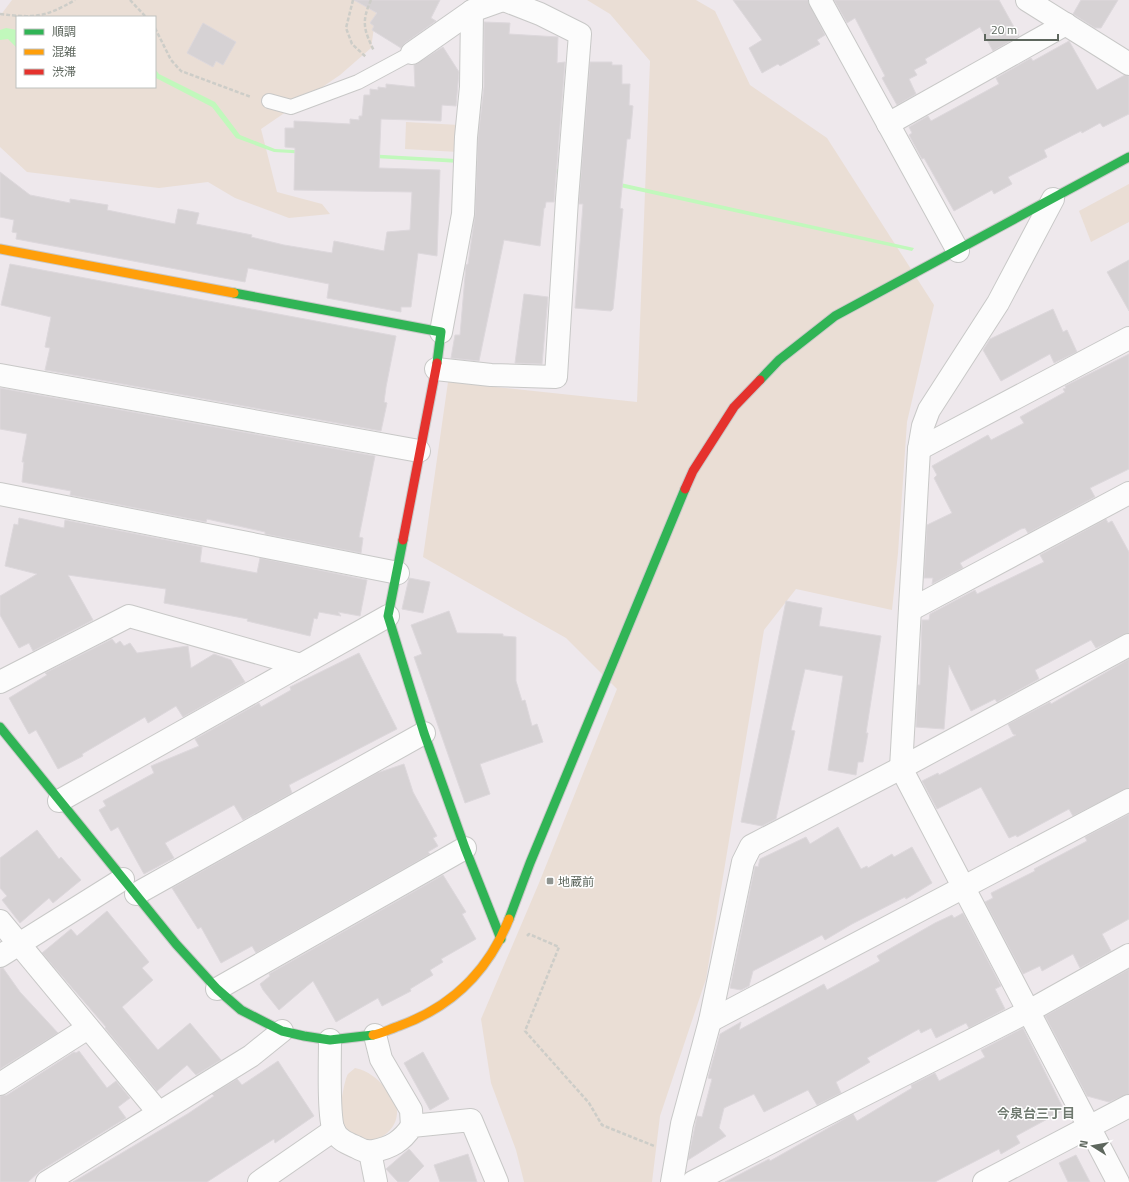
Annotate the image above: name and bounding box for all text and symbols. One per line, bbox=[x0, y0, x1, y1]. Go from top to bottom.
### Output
legend bbox=[16, 16, 156, 88]
scale bar bbox=[985, 16, 1058, 42]
text: 20 m bbox=[991, 20, 1017, 39]
text: 順調 bbox=[52, 22, 76, 41]
text: 混雑 bbox=[52, 42, 76, 61]
text: 渋滞 bbox=[52, 62, 76, 81]
place label: 地蔵前 bbox=[558, 872, 594, 891]
marker: 地蔵前 bbox=[545, 876, 555, 886]
district label: 今泉台三丁目 bbox=[997, 1103, 1075, 1123]
north arrow bbox=[1073, 1126, 1113, 1166]
text: N bbox=[1075, 1139, 1092, 1149]

